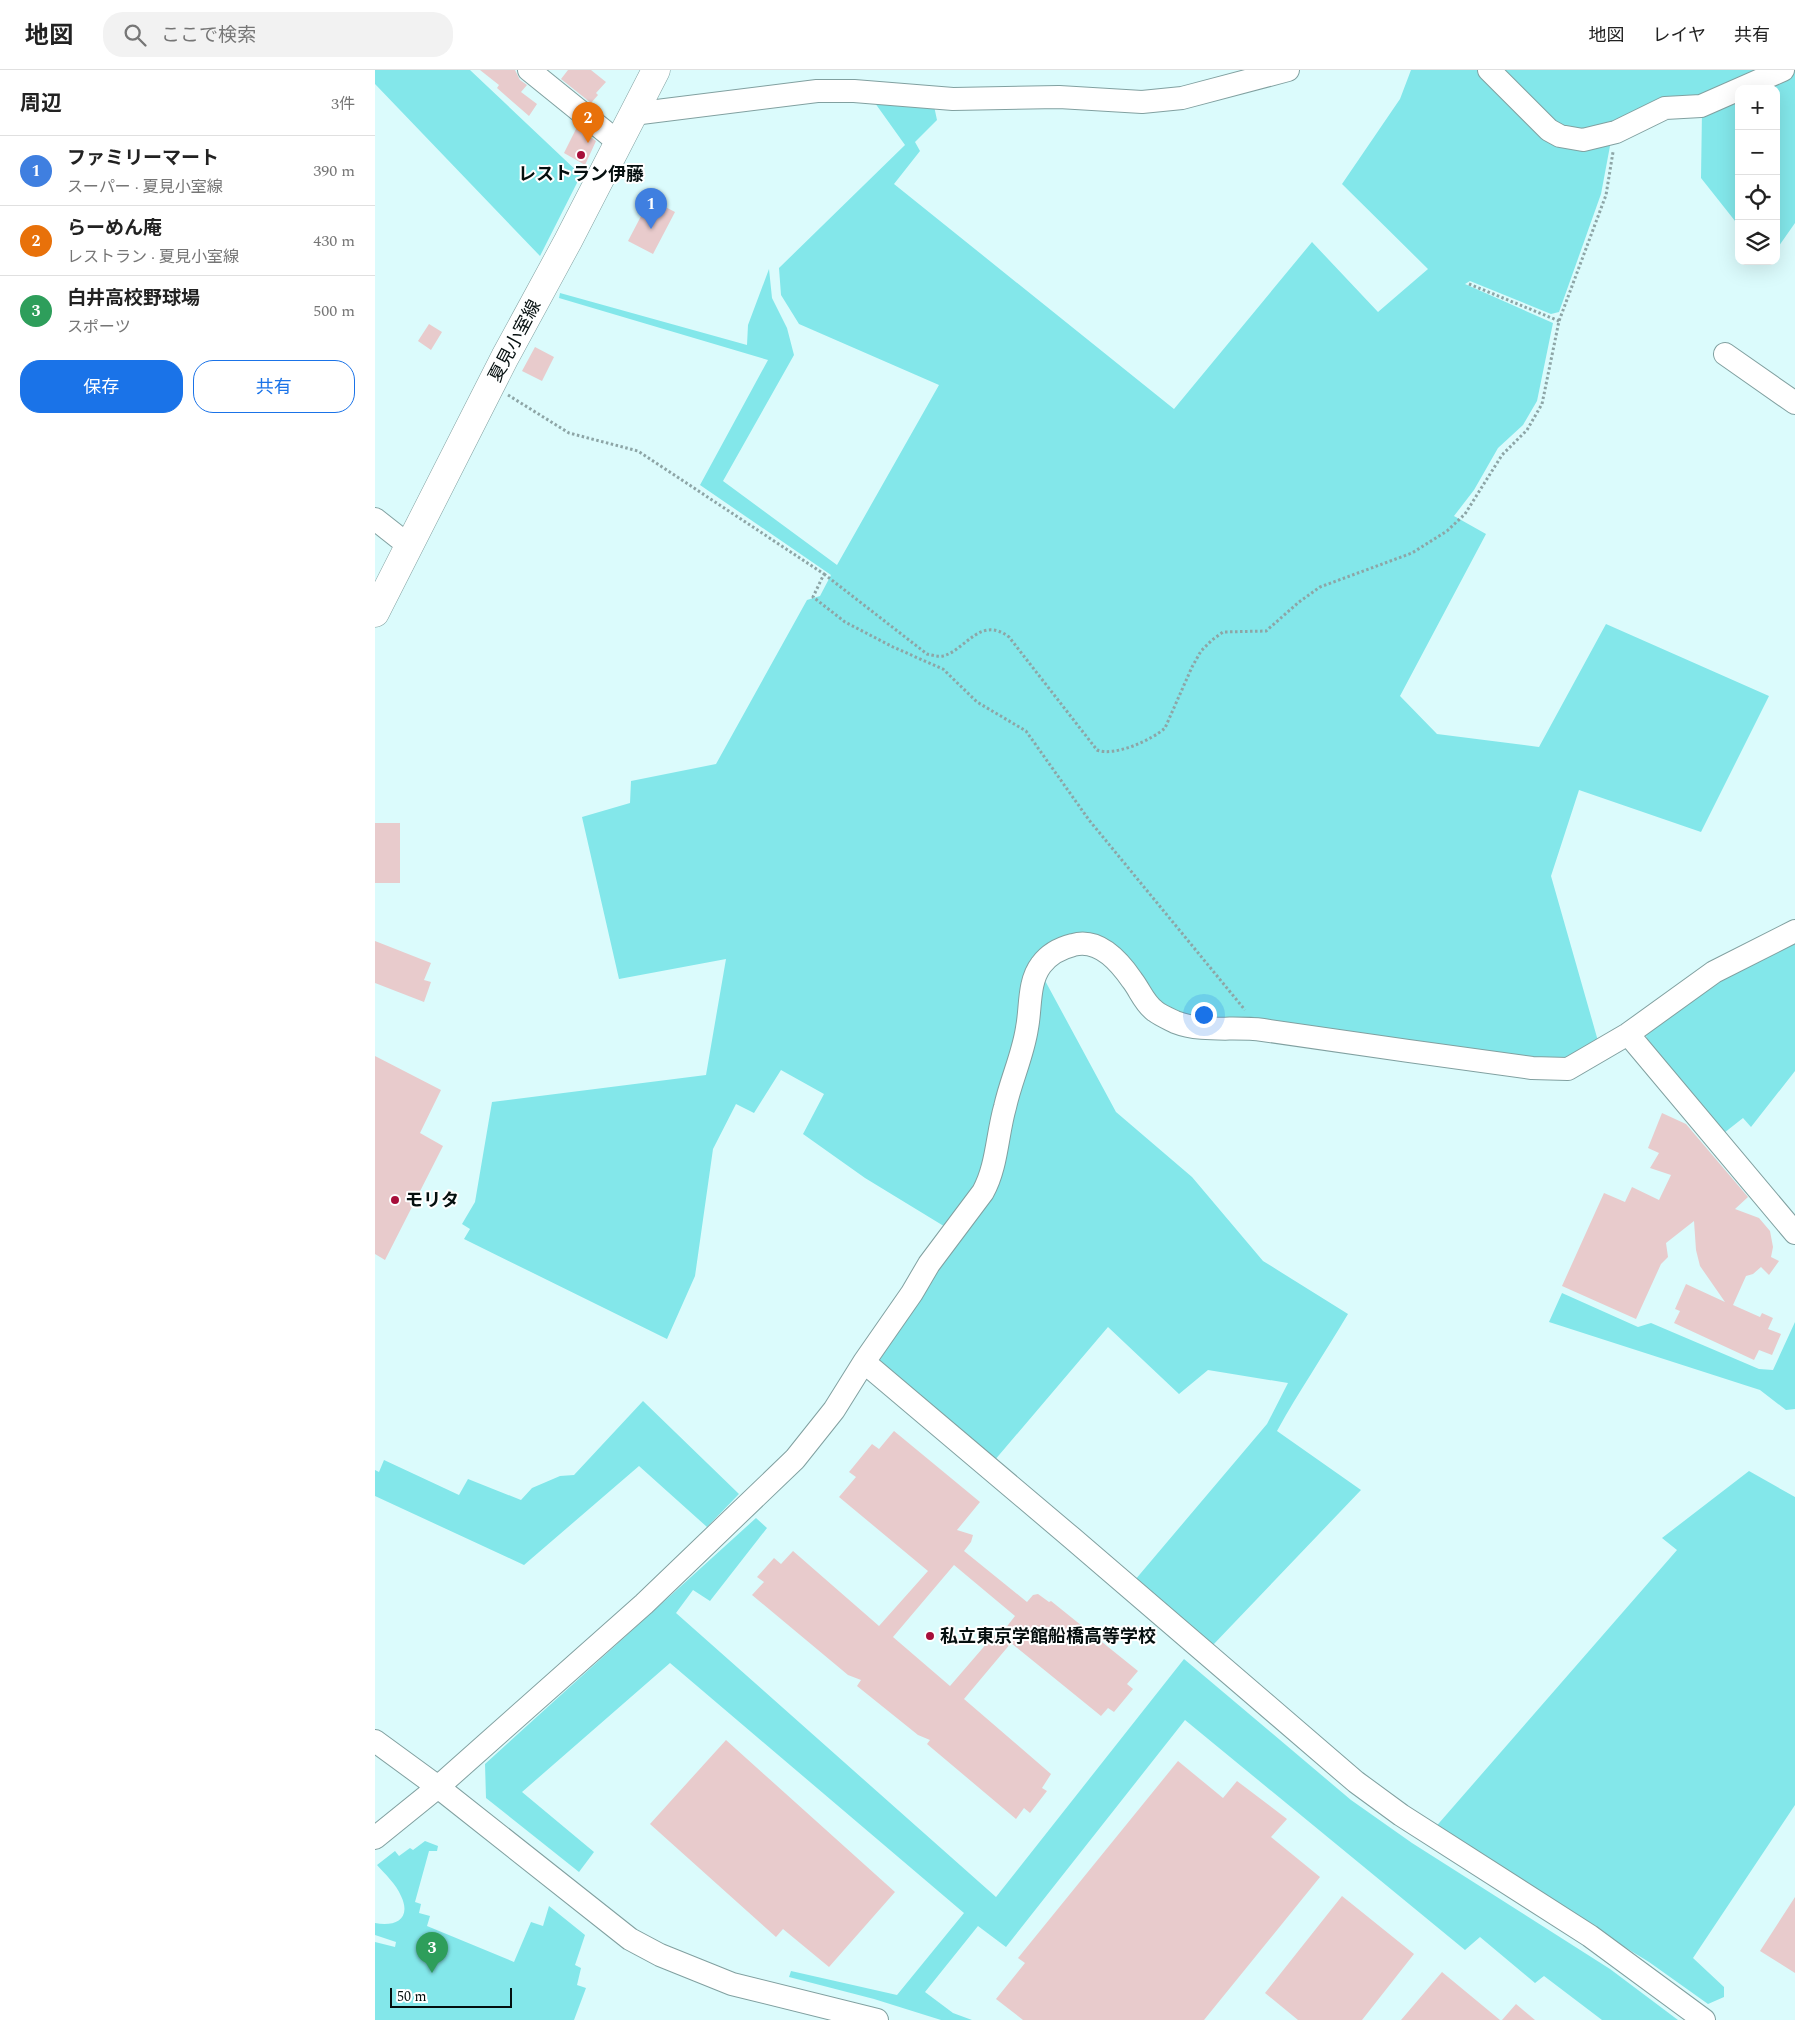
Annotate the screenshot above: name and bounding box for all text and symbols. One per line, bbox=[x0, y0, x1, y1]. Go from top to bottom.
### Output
search box bbox=[103, 12, 453, 57]
text: 地図 bbox=[25, 18, 73, 54]
icon: search bbox=[121, 21, 149, 49]
text: ここで検索 bbox=[161, 21, 256, 50]
text: 地図 bbox=[1589, 22, 1625, 49]
text: レイヤ bbox=[1653, 22, 1706, 49]
text: 共有 bbox=[1734, 22, 1770, 49]
map controls bbox=[1735, 85, 1780, 265]
button: + bbox=[1735, 85, 1780, 130]
text: 周辺 bbox=[20, 88, 62, 120]
text: 3件 bbox=[331, 92, 355, 116]
pin: 2 bbox=[572, 102, 604, 143]
button: − bbox=[1735, 130, 1780, 175]
text: ファミリーマート bbox=[67, 144, 219, 173]
marker: レストラン伊藤 bbox=[575, 149, 587, 161]
text: 1 bbox=[32, 159, 40, 183]
text: 390 m bbox=[313, 159, 355, 183]
place label: レストラン伊藤 bbox=[518, 161, 644, 188]
text: スーパー · 夏見小室線 bbox=[67, 175, 223, 199]
button: locate bbox=[1735, 175, 1780, 220]
pin: 1 bbox=[635, 188, 667, 229]
text: らーめん庵 bbox=[67, 214, 162, 243]
button: layers bbox=[1735, 220, 1780, 265]
text: 2 bbox=[32, 229, 40, 253]
text: 430 m bbox=[313, 229, 355, 253]
text: レストラン · 夏見小室線 bbox=[67, 245, 239, 269]
text: 白井高校野球場 bbox=[67, 284, 200, 313]
street label: 夏見小室線 bbox=[482, 295, 548, 387]
text: 3 bbox=[32, 299, 40, 323]
text: 500 m bbox=[313, 299, 355, 323]
text: スポーツ bbox=[67, 315, 131, 339]
button: 保存 bbox=[20, 360, 183, 413]
button: 共有 bbox=[193, 360, 355, 413]
your location bbox=[1191, 1002, 1217, 1028]
place label: モリタ bbox=[405, 1187, 459, 1214]
marker: モリタ bbox=[389, 1194, 401, 1206]
place label: 私立東京学館船橋高等学校 bbox=[940, 1623, 1156, 1650]
marker: 私立東京学館船橋高等学校 bbox=[924, 1630, 936, 1642]
pin: 3 bbox=[416, 1932, 448, 1973]
scale bar bbox=[390, 1985, 513, 2008]
text: 50 m bbox=[397, 1986, 427, 2007]

